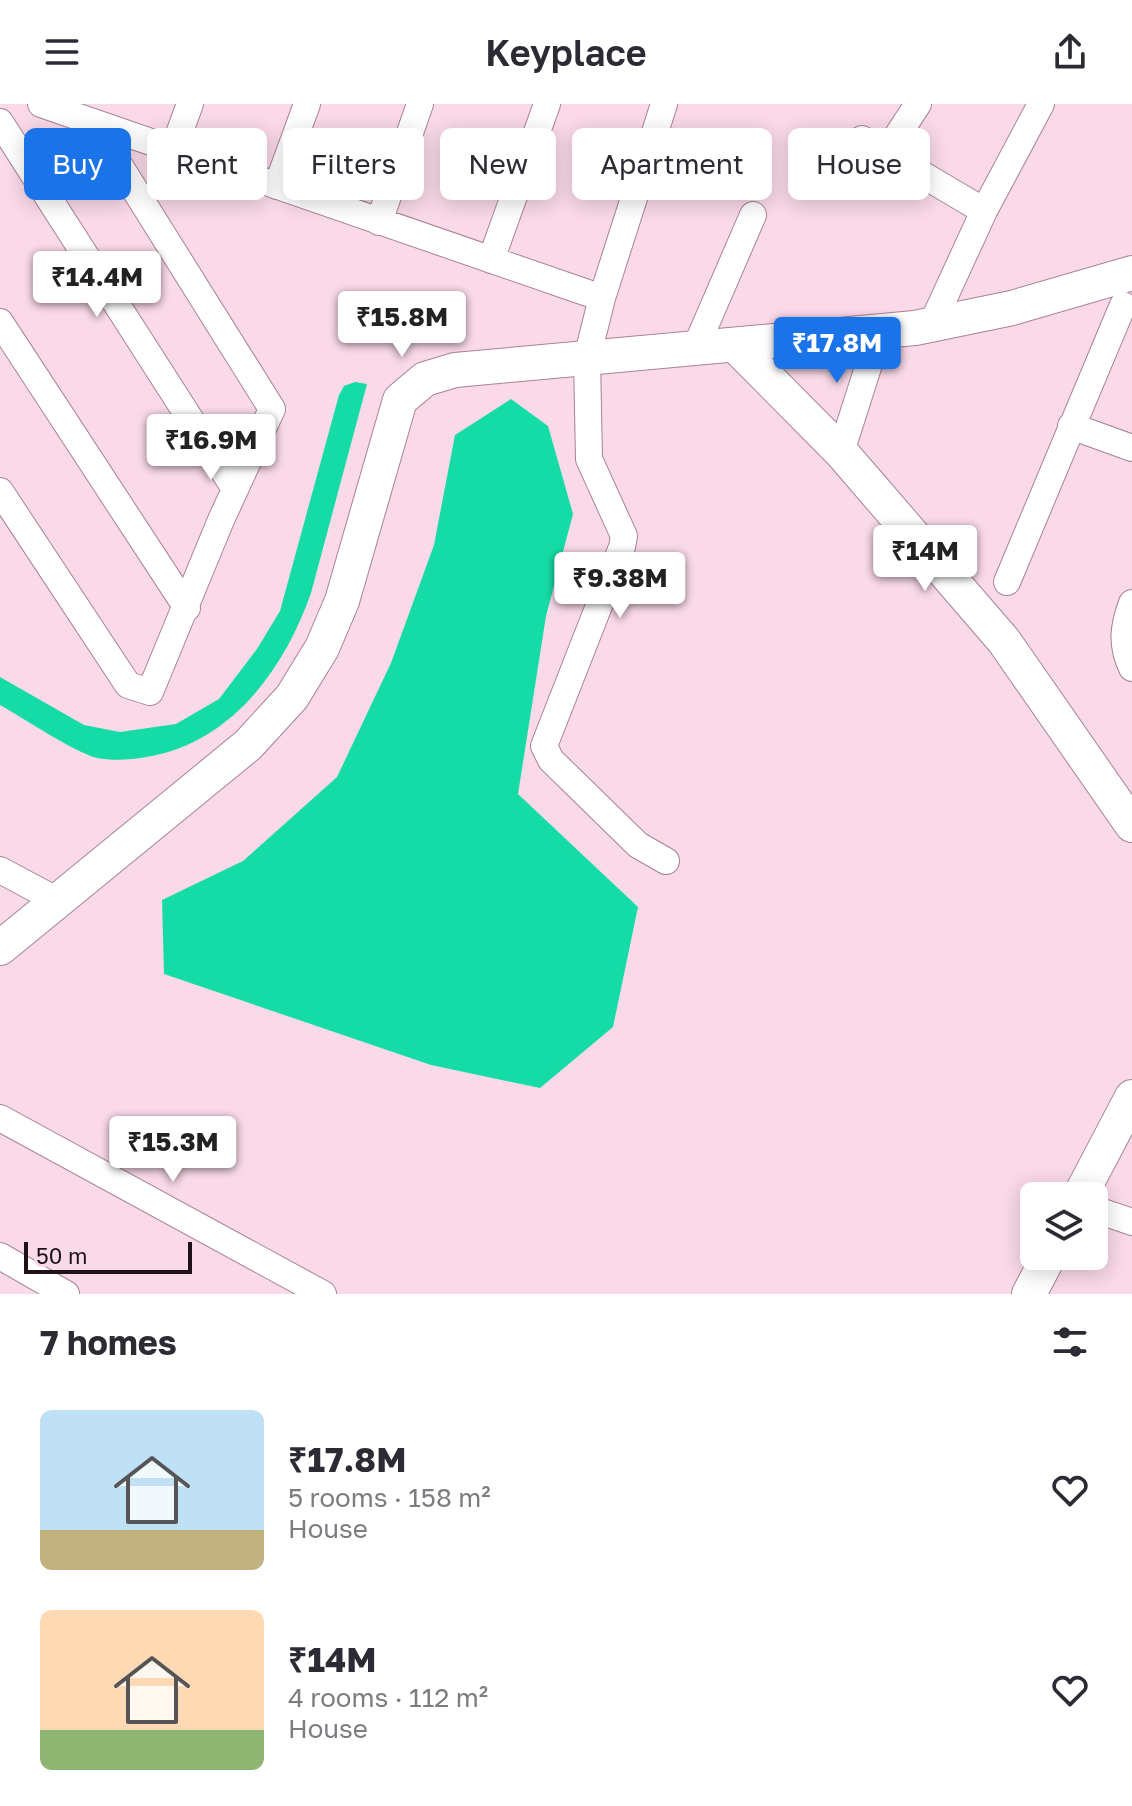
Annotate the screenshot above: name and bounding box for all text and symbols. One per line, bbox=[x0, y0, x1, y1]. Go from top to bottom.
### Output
icon: menu bbox=[40, 30, 84, 74]
icon: share bbox=[1048, 30, 1092, 74]
text: Keyplace bbox=[485, 31, 647, 74]
chip: Buy bbox=[24, 128, 131, 200]
chip: Rent bbox=[147, 128, 267, 200]
chip: Filters bbox=[283, 128, 424, 200]
chip: New bbox=[440, 128, 556, 200]
chip: Apartment bbox=[572, 128, 772, 200]
chip: House bbox=[788, 128, 930, 200]
pin: ₹14.4M bbox=[32, 251, 162, 319]
text: ₹14.4M bbox=[51, 261, 143, 292]
pin: ₹15.8M bbox=[337, 291, 467, 359]
text: ₹15.8M bbox=[356, 301, 448, 332]
pin: ₹17.8M bbox=[772, 317, 902, 385]
text: ₹17.8M bbox=[792, 327, 882, 358]
pin: ₹16.9M bbox=[146, 414, 276, 482]
text: ₹16.9M bbox=[165, 424, 257, 455]
pin: ₹14M bbox=[878, 525, 972, 593]
text: ₹14M bbox=[891, 535, 959, 566]
pin: ₹9.38M bbox=[555, 552, 685, 620]
text: ₹9.38M bbox=[572, 562, 668, 593]
pin: ₹15.3M bbox=[108, 1116, 238, 1184]
text: ₹15.3M bbox=[127, 1126, 219, 1157]
map controls bbox=[1020, 1182, 1108, 1270]
button: layers bbox=[1020, 1182, 1108, 1270]
scale bar bbox=[24, 1238, 192, 1274]
text: 50 m bbox=[36, 1242, 87, 1269]
icon: filters bbox=[1048, 1320, 1092, 1364]
text: 7 homes bbox=[40, 1322, 177, 1362]
text: ₹17.8M bbox=[288, 1439, 406, 1479]
icon: home bbox=[104, 1442, 200, 1538]
icon: heart bbox=[1048, 1468, 1092, 1512]
text: 5 rooms · 158 m² bbox=[288, 1482, 491, 1513]
text: House bbox=[288, 1513, 368, 1544]
text: ₹14M bbox=[288, 1639, 376, 1679]
icon: home bbox=[104, 1642, 200, 1738]
icon: heart bbox=[1048, 1668, 1092, 1712]
text: 4 rooms · 112 m² bbox=[288, 1682, 488, 1713]
text: House bbox=[288, 1713, 368, 1744]

